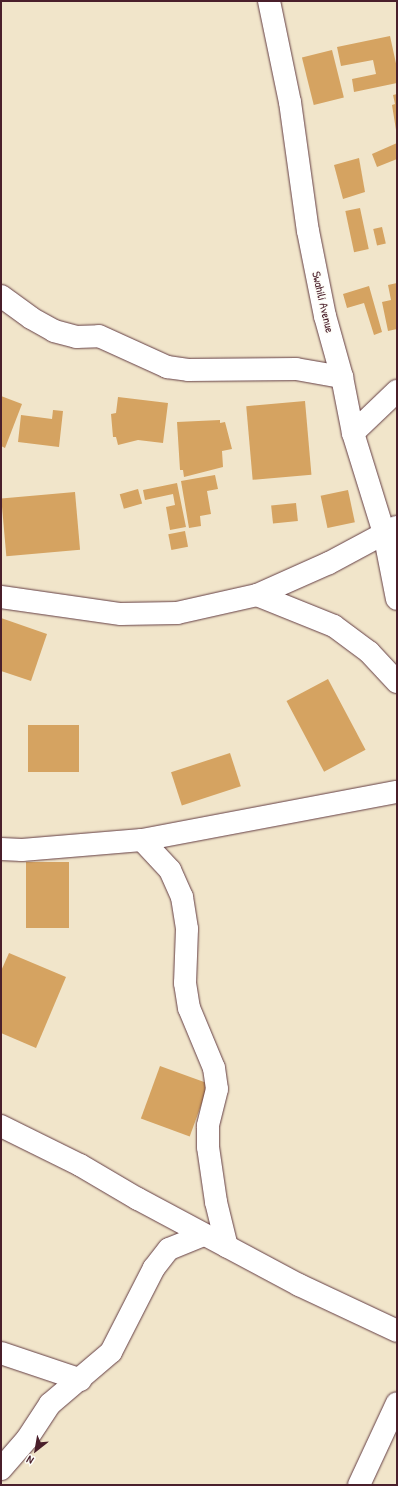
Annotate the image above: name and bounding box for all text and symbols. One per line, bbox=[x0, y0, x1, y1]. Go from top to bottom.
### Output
street label: Swahili Avenue bbox=[309, 270, 337, 334]
north arrow bbox=[16, 1430, 56, 1470]
text: N bbox=[24, 1453, 36, 1468]

